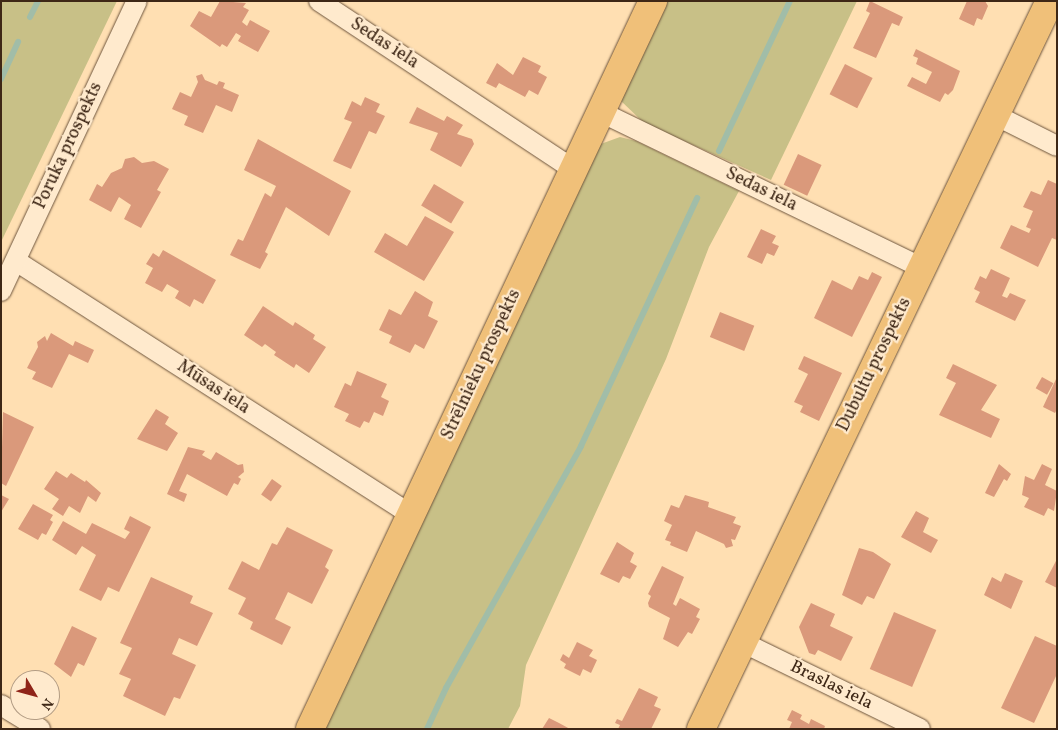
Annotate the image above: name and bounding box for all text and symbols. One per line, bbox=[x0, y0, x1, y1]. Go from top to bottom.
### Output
street label: Sedas iela bbox=[346, 14, 422, 74]
street label: Poruka prospekts bbox=[30, 79, 108, 213]
street label: Sedas iela bbox=[722, 163, 800, 217]
street label: Strēlnieku prospekts bbox=[438, 286, 526, 444]
street label: Dubultu prospekts bbox=[833, 294, 917, 436]
street label: Mūsas iela bbox=[172, 356, 254, 420]
street label: Braslas iela bbox=[786, 657, 876, 715]
north arrow bbox=[10, 670, 60, 720]
text: N bbox=[36, 694, 57, 713]

